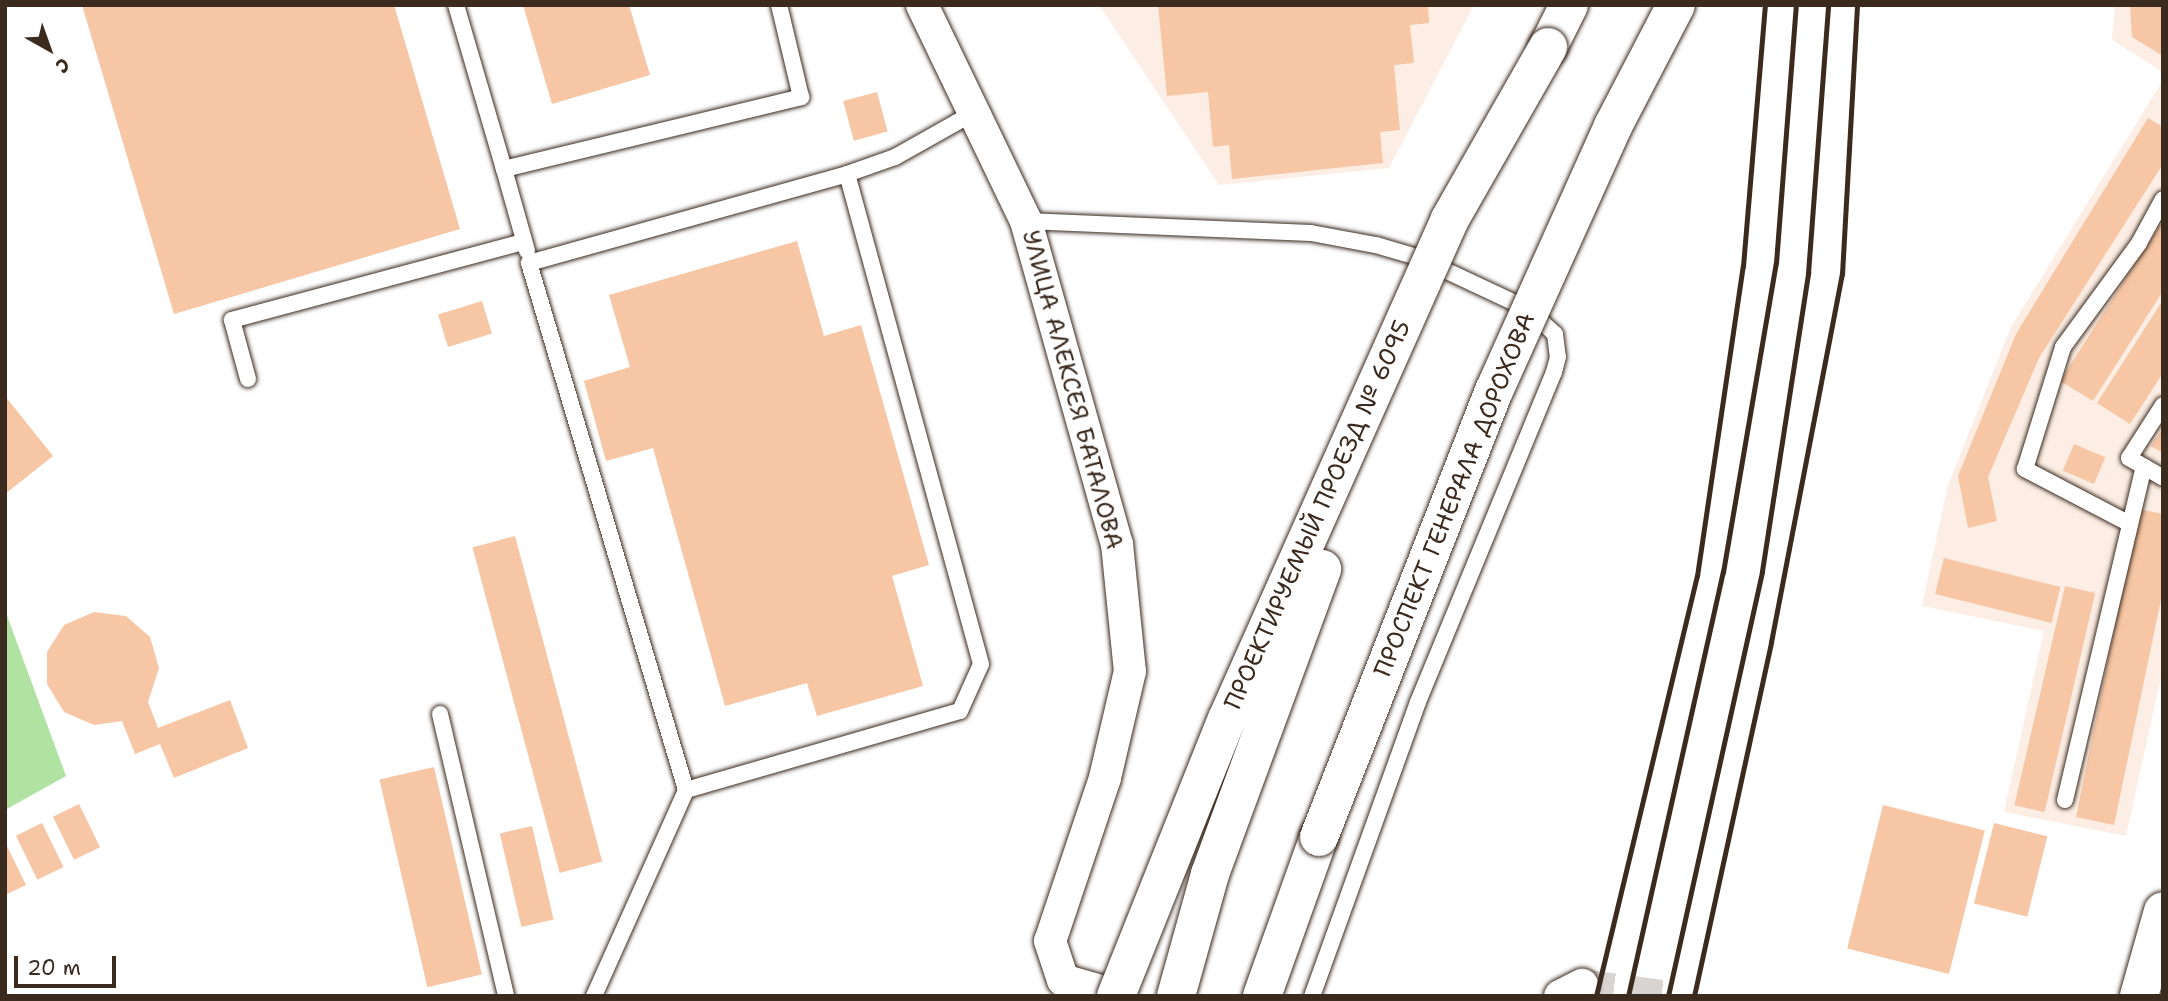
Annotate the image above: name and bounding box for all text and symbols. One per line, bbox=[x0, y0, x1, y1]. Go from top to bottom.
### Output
north arrow bbox=[14, 14, 84, 84]
text: С bbox=[50, 52, 75, 79]
street label: УЛИЦА АЛЕКСЕЯ БАТАЛОВА bbox=[1015, 227, 1129, 553]
street label: ПРОСПЕКТ ГЕНЕРАЛА ДОРОХОВА bbox=[1369, 309, 1541, 681]
street label: ПРОЕКТИРУЕМЫЙ ПРОЕЗД № 6095 bbox=[1219, 316, 1417, 714]
scale bar bbox=[18, 942, 119, 986]
text: 20 m bbox=[27, 954, 81, 982]

